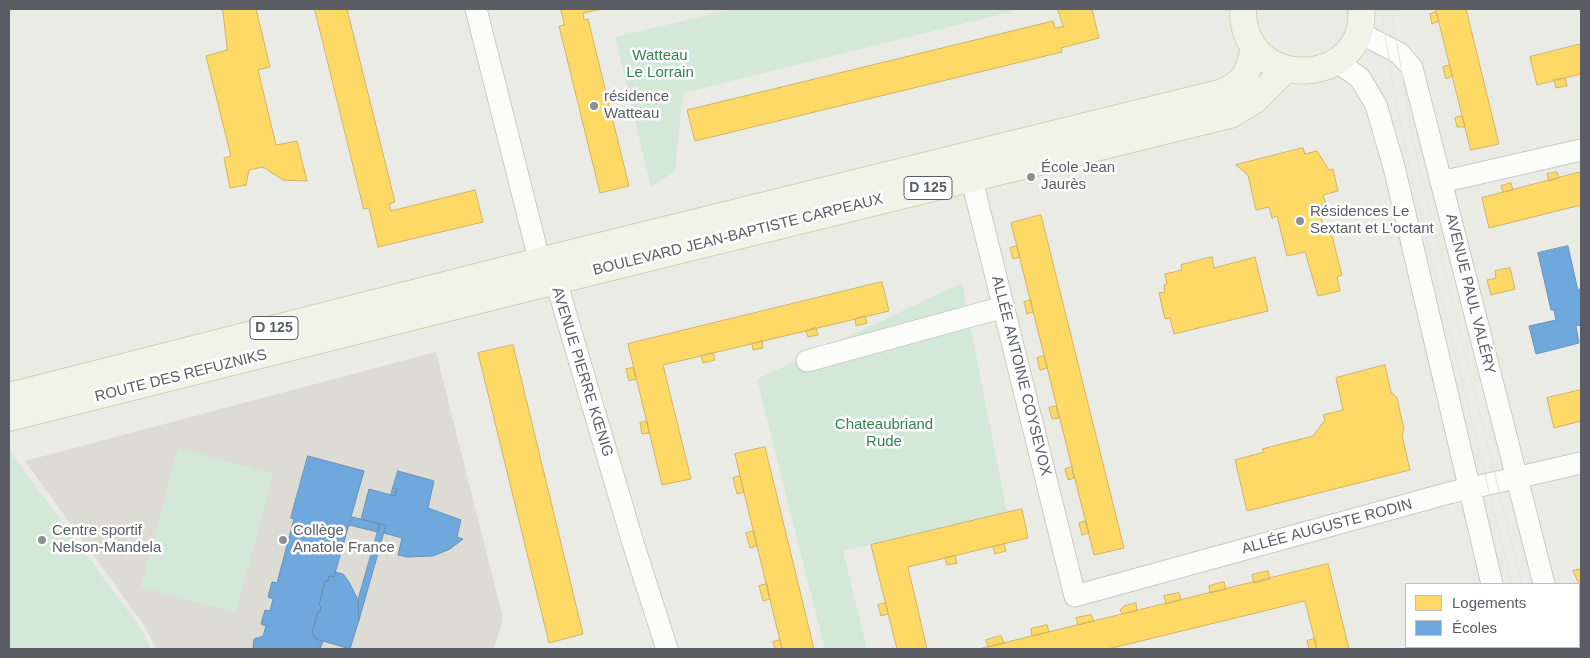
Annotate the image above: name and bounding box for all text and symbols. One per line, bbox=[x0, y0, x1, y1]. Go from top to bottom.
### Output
park label: Watteau Le Lorrain bbox=[626, 47, 694, 82]
place label: résidence Watteau bbox=[604, 88, 669, 123]
marker: résidence Watteau bbox=[588, 100, 600, 112]
place label: École Jean Jaurès bbox=[1041, 159, 1115, 194]
marker: École Jean Jaurès bbox=[1025, 171, 1037, 183]
road number: D 125 bbox=[904, 177, 952, 200]
street label: BOULEVARD JEAN-BAPTISTE CARPEAUX bbox=[591, 190, 885, 280]
place label: Résidences Le Sextant et L'octant bbox=[1310, 203, 1434, 238]
street label: AVENUE PAUL VALÉRY bbox=[1441, 212, 1499, 376]
marker: Résidences Le Sextant et L'octant bbox=[1294, 215, 1306, 227]
street label: ALLÉE ANTOINE COYSEVOX bbox=[987, 274, 1055, 478]
street label: AVENUE PIERRE KŒNIG bbox=[548, 285, 616, 459]
road number: D 125 bbox=[250, 316, 298, 339]
street label: ROUTE DES REFUZNIKS bbox=[93, 346, 269, 406]
park label: Chateaubriand Rude bbox=[835, 416, 933, 451]
street label: ALLÉE AUGUSTE RODIN bbox=[1240, 496, 1414, 558]
place label: Centre sportif Nelson-Mandela bbox=[52, 522, 161, 557]
place label: Collège Anatole France bbox=[293, 522, 395, 557]
marker: Centre sportif Nelson-Mandela bbox=[36, 534, 48, 546]
marker: Collège Anatole France bbox=[277, 534, 289, 546]
legend bbox=[1405, 583, 1580, 648]
text: Logements bbox=[1452, 594, 1526, 611]
text: Écoles bbox=[1452, 619, 1497, 636]

